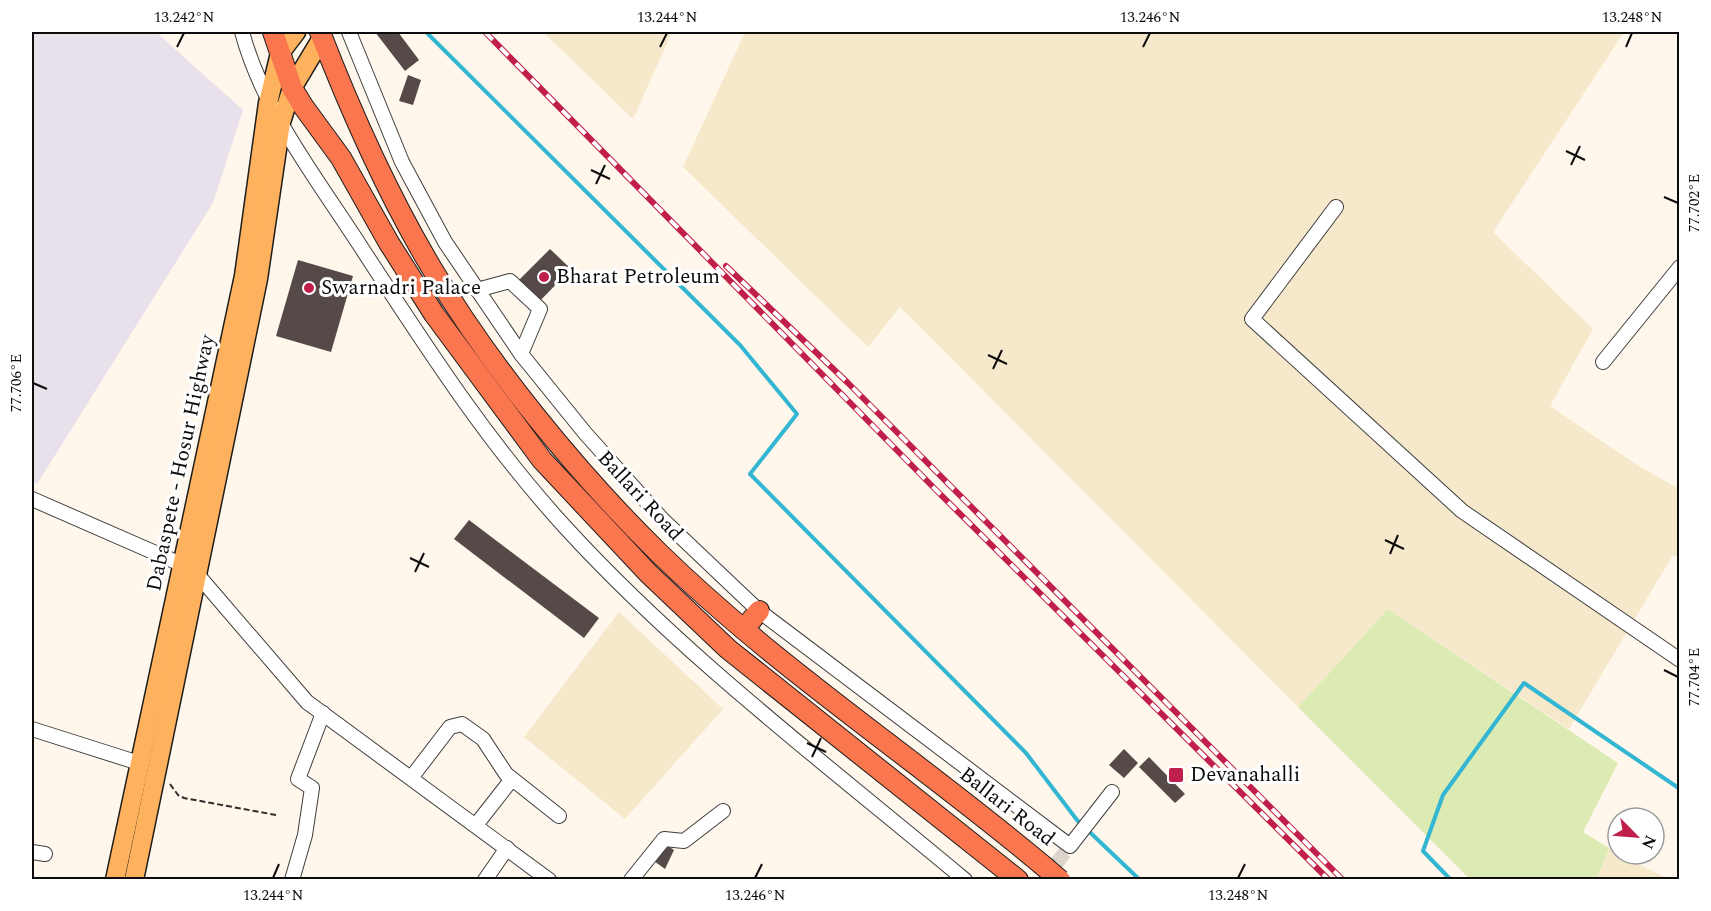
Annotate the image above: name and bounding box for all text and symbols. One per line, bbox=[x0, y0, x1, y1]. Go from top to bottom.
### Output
text: 13.242°N bbox=[154, 6, 214, 29]
text: 13.244°N bbox=[637, 6, 697, 29]
text: 13.246°N bbox=[1120, 6, 1180, 29]
text: 13.248°N bbox=[1602, 6, 1662, 29]
text: 77.702°E bbox=[1683, 174, 1706, 232]
place label: Bharat Petroleum bbox=[556, 261, 720, 293]
marker: Bharat Petroleum bbox=[537, 270, 551, 284]
place label: Swarnadri Palace bbox=[321, 272, 481, 304]
marker: Swarnadri Palace bbox=[302, 281, 316, 295]
street label: Dabaspete - Hosur Highway bbox=[138, 331, 224, 594]
text: 77.706°E bbox=[5, 354, 28, 412]
street label: Ballari Road bbox=[589, 443, 691, 549]
text: 77.704°E bbox=[1683, 648, 1706, 706]
street label: Ballari Road bbox=[952, 759, 1062, 855]
place label: Devanahalli bbox=[1190, 759, 1300, 791]
marker: Devanahalli bbox=[1167, 766, 1185, 784]
north arrow bbox=[1606, 806, 1666, 866]
text: N bbox=[1635, 831, 1662, 853]
text: 13.244°N bbox=[243, 884, 303, 907]
text: 13.246°N bbox=[725, 884, 785, 907]
text: 13.248°N bbox=[1208, 884, 1268, 907]

